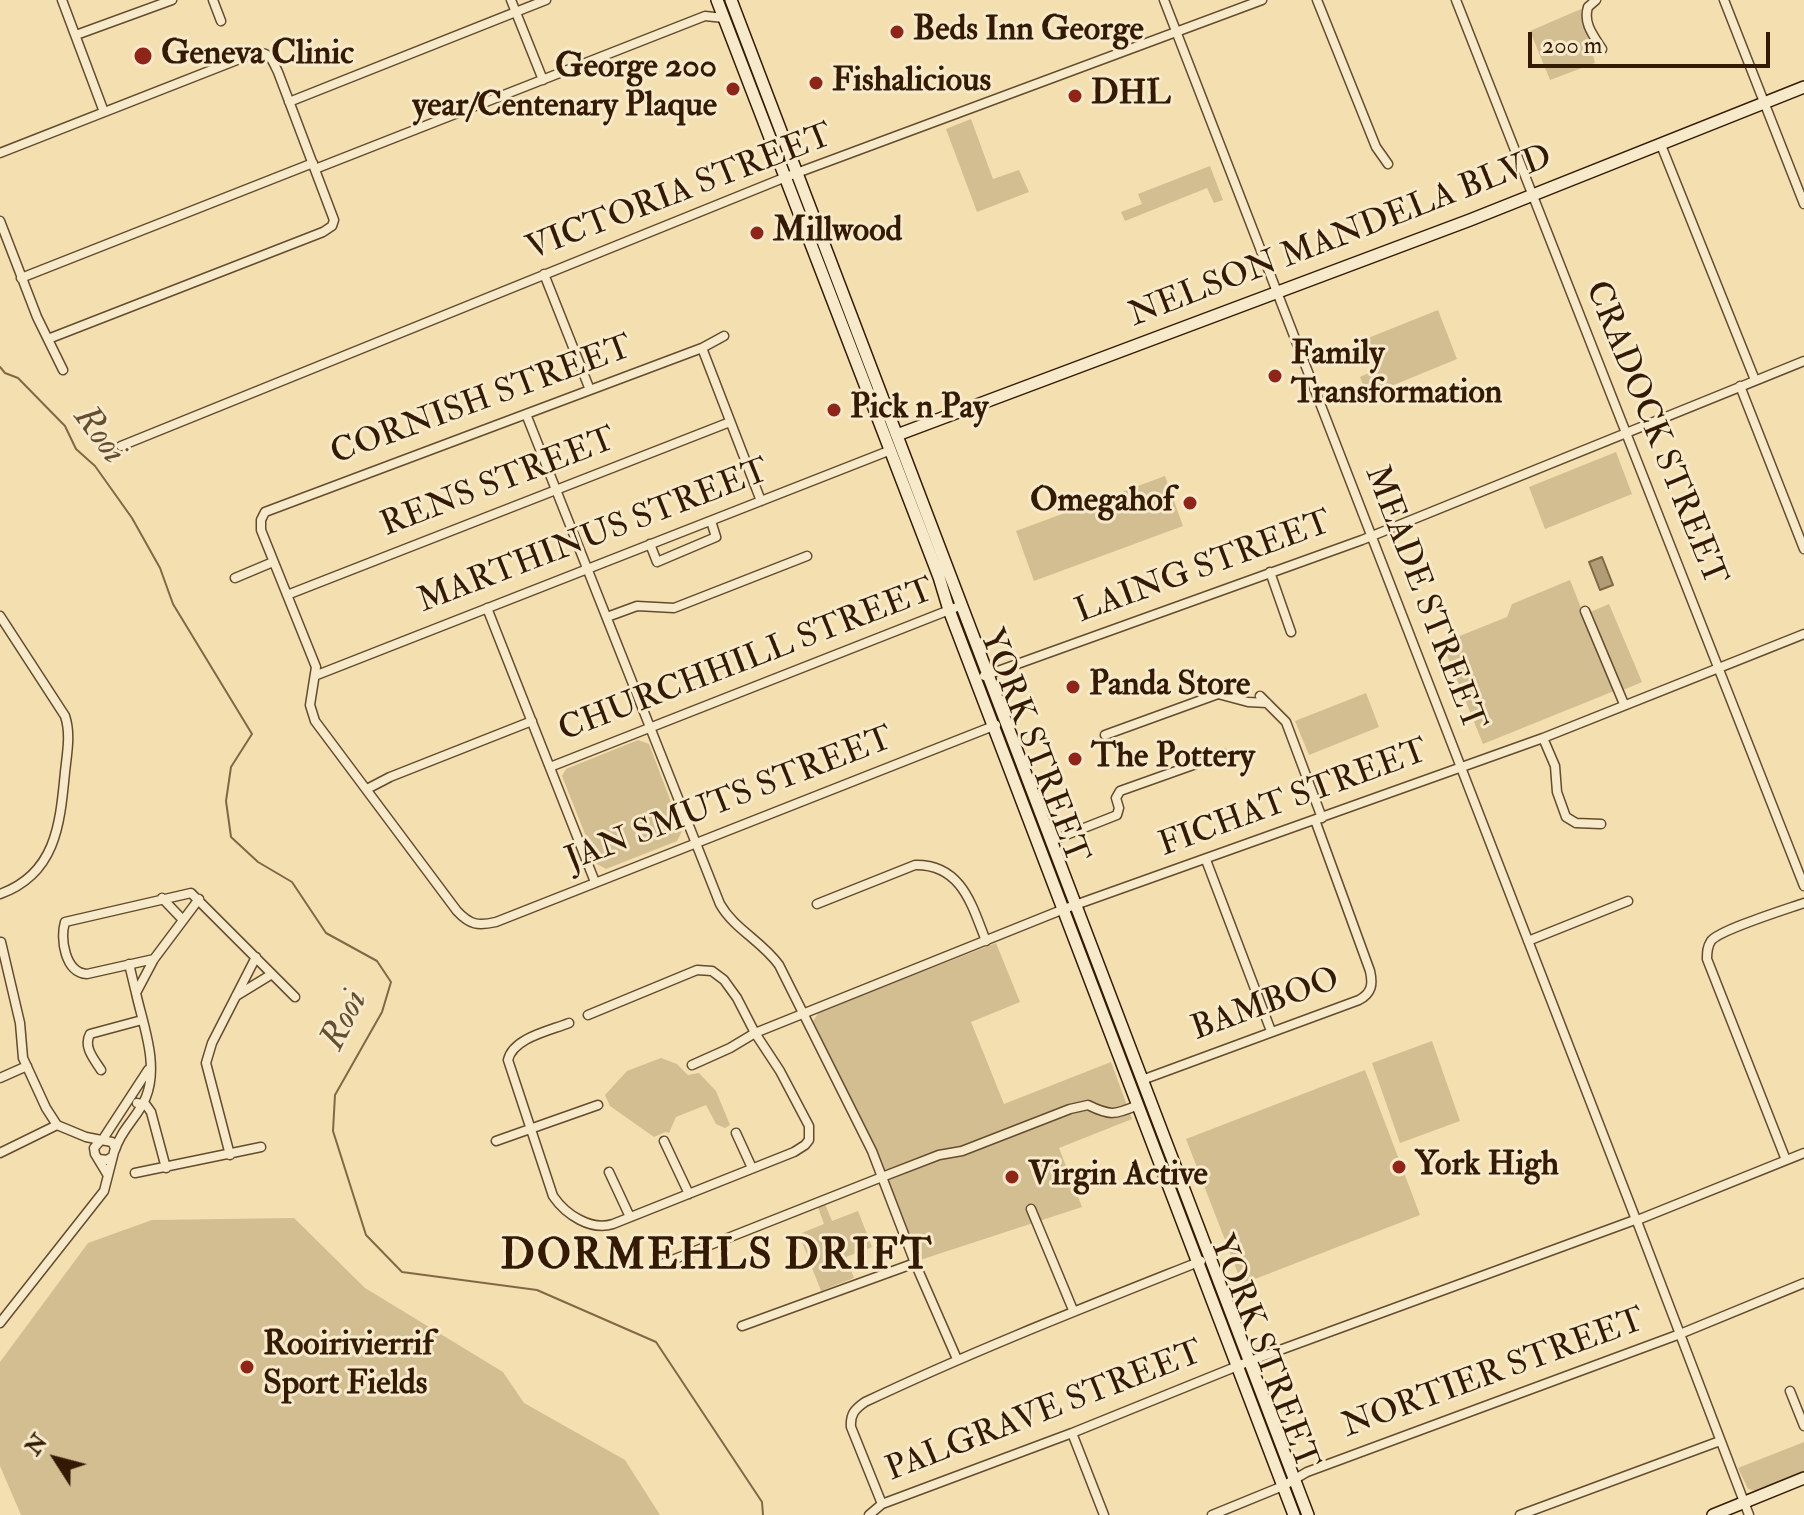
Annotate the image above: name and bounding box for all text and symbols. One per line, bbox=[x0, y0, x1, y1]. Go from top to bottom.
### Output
place label: Beds Inn George bbox=[913, 12, 1144, 52]
scale bar bbox=[1532, 16, 1774, 66]
marker: Beds Inn George bbox=[888, 23, 906, 41]
text: 200 m bbox=[1542, 30, 1602, 61]
place label: Geneva Clinic bbox=[161, 36, 354, 76]
marker: Geneva Clinic bbox=[132, 45, 154, 67]
place label: George 200 year/Centenary Plaque bbox=[412, 49, 717, 128]
place label: Fishalicious bbox=[832, 63, 991, 103]
marker: Fishalicious bbox=[807, 74, 825, 92]
place label: DHL bbox=[1091, 76, 1171, 116]
marker: George 200 year/Centenary Plaque bbox=[724, 80, 742, 98]
marker: DHL bbox=[1066, 87, 1084, 105]
street label: VICTORIA STREET bbox=[521, 117, 839, 271]
street label: NELSON MANDELA BLVD bbox=[1124, 138, 1558, 338]
place label: Millwood bbox=[773, 213, 902, 253]
marker: Millwood bbox=[748, 224, 766, 242]
street label: CRADOCK STREET bbox=[1574, 276, 1734, 592]
street label: CORNISH STREET bbox=[326, 329, 638, 475]
place label: Family Transformation bbox=[1291, 336, 1502, 416]
marker: Family Transformation bbox=[1266, 367, 1284, 385]
place label: Pick n Pay bbox=[850, 390, 988, 430]
water label: Rooi bbox=[62, 399, 134, 473]
marker: Pick n Pay bbox=[825, 401, 843, 419]
street label: RENS STREET bbox=[376, 421, 622, 547]
street label: MARTHINUS STREET bbox=[413, 452, 775, 624]
street label: MEADE STREET bbox=[1354, 461, 1492, 737]
place label: Omegahof bbox=[1030, 483, 1174, 523]
marker: Omegahof bbox=[1181, 494, 1199, 512]
street label: LAING STREET bbox=[1071, 504, 1337, 634]
street label: CHURCHHILL STREET bbox=[554, 572, 940, 752]
street label: YORK STREET bbox=[969, 624, 1095, 870]
place label: Panda Store bbox=[1089, 667, 1250, 707]
marker: Panda Store bbox=[1064, 678, 1082, 696]
street label: JAN SMUTS STREET bbox=[561, 720, 899, 882]
street label: FICHAT STREET bbox=[1154, 732, 1434, 868]
place label: The Pottery bbox=[1091, 739, 1255, 779]
marker: The Pottery bbox=[1066, 750, 1084, 768]
street label: BAMBOO bbox=[1186, 960, 1346, 1052]
water label: Rooi bbox=[313, 984, 379, 1058]
place label: York High bbox=[1415, 1147, 1559, 1187]
place label: Virgin Active bbox=[1028, 1157, 1208, 1197]
marker: York High bbox=[1390, 1158, 1408, 1176]
marker: Virgin Active bbox=[1003, 1168, 1021, 1186]
street label: YORK STREET bbox=[1199, 1230, 1325, 1476]
district label: DORMEHLS DRIFT bbox=[501, 1234, 933, 1284]
street label: NORTIER STREET bbox=[1337, 1301, 1651, 1449]
place label: Rooirivierrif Sport Fields bbox=[263, 1327, 433, 1406]
street label: PALGRAVE STREET bbox=[881, 1334, 1209, 1492]
marker: Rooirivierrif Sport Fields bbox=[238, 1358, 256, 1376]
north arrow bbox=[16, 1419, 96, 1499]
text: N bbox=[19, 1429, 54, 1461]

